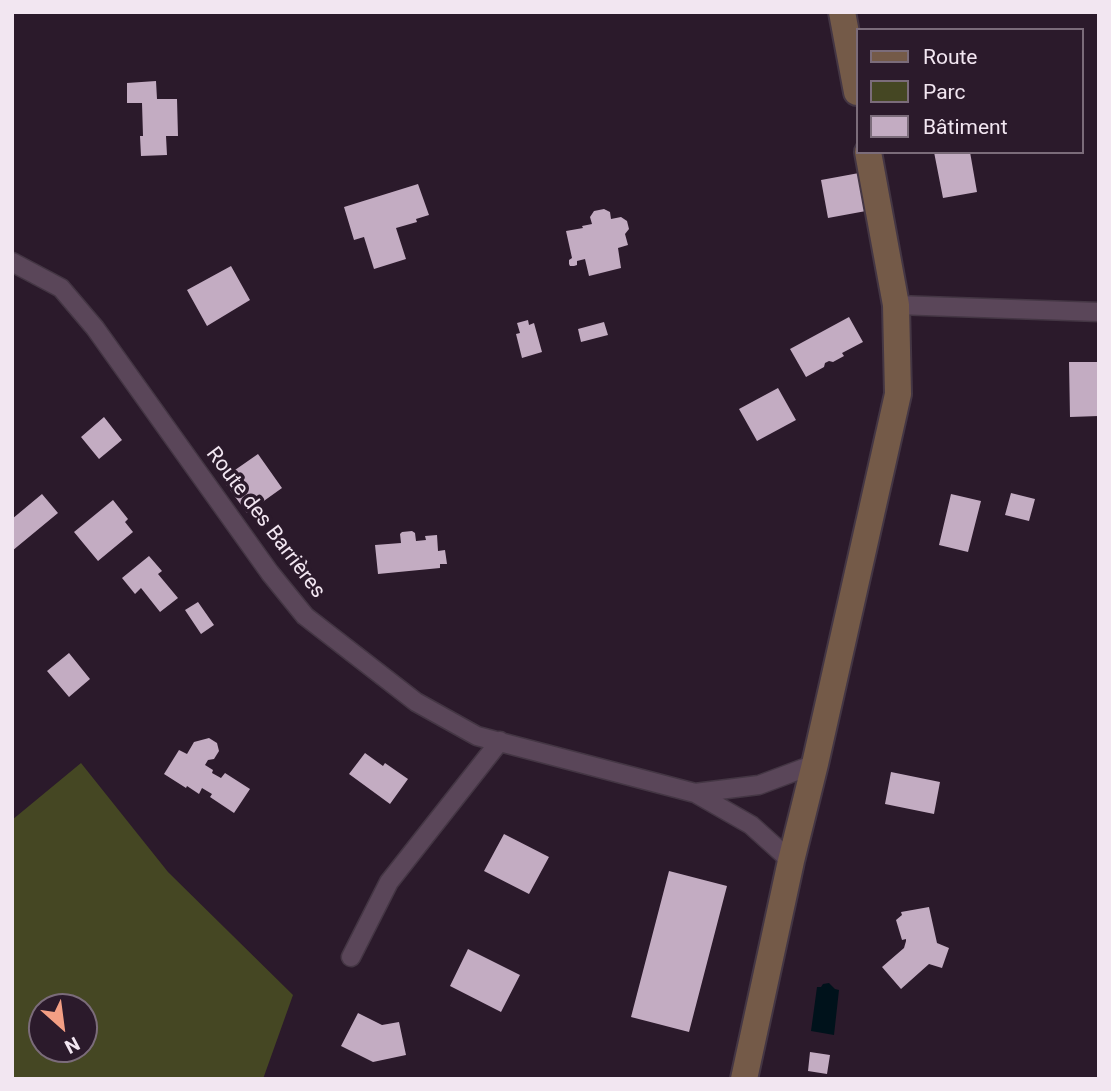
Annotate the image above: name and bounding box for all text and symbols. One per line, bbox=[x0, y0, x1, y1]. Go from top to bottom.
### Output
legend bbox=[856, 28, 1083, 154]
text: Route bbox=[923, 45, 978, 69]
text: Parc bbox=[923, 80, 965, 104]
text: Bâtiment bbox=[923, 115, 1008, 139]
street label: Route des Barrières bbox=[200, 442, 330, 604]
north arrow bbox=[28, 993, 98, 1063]
text: N bbox=[61, 1032, 83, 1059]

